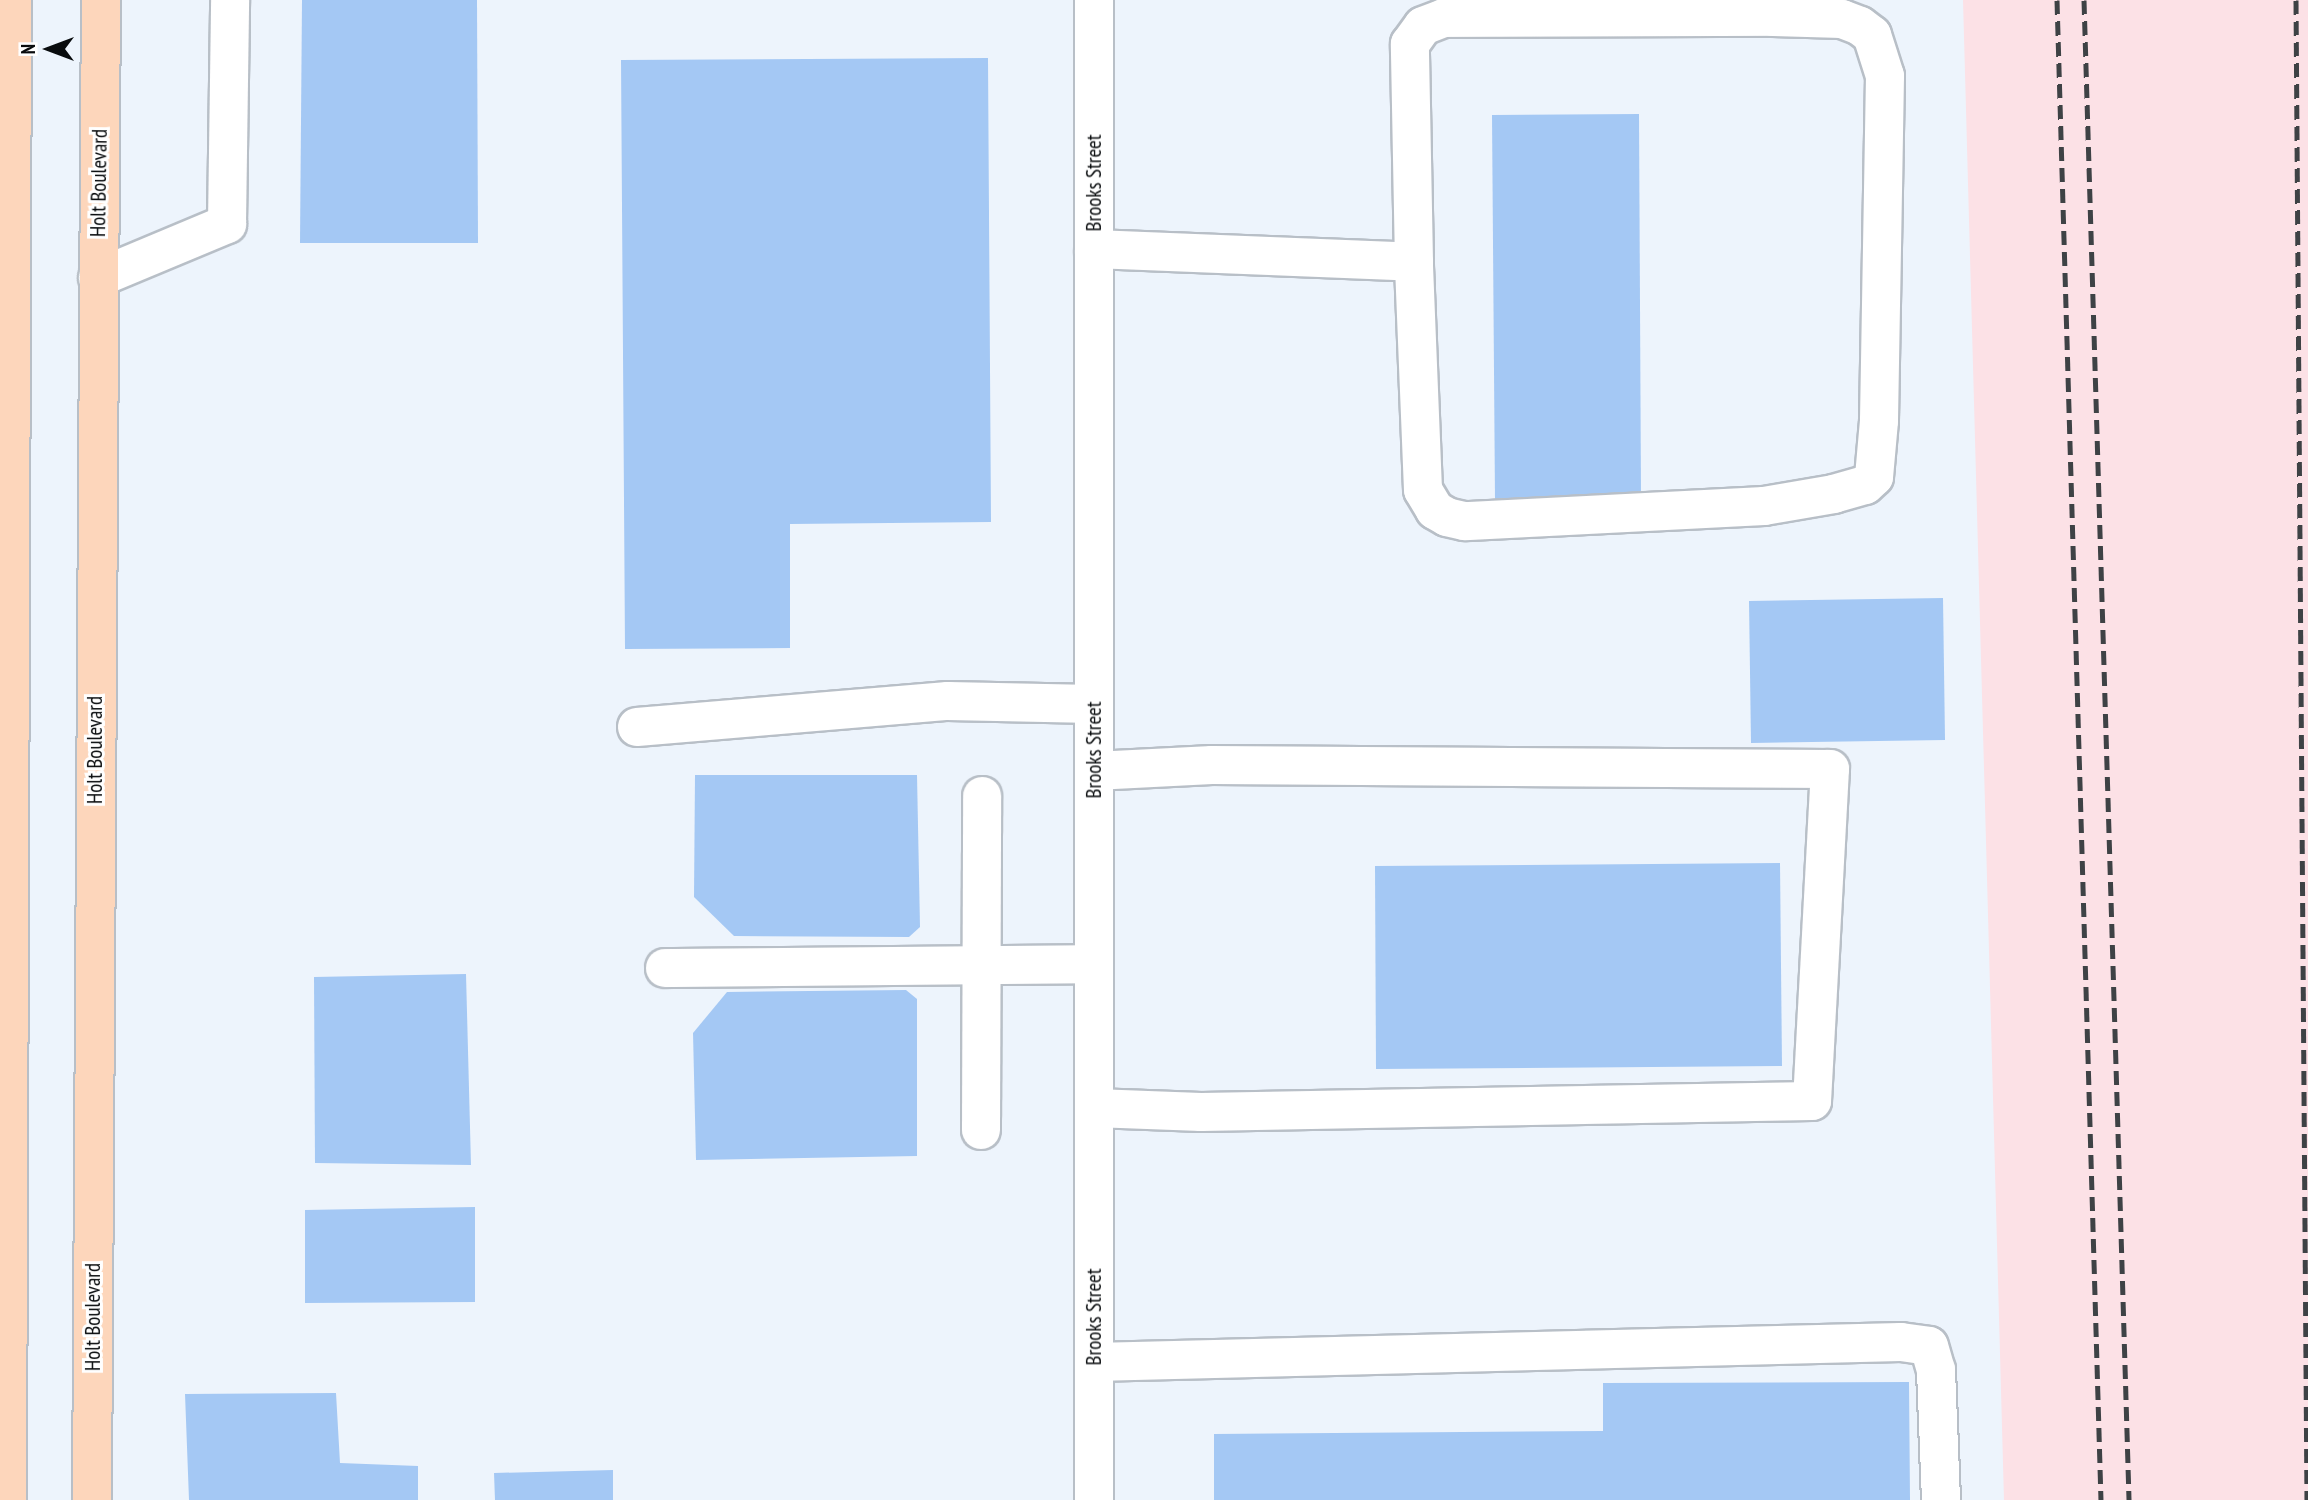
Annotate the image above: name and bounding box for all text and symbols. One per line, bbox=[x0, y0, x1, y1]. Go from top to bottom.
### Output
north arrow bbox=[14, 14, 84, 84]
text: N bbox=[16, 44, 40, 54]
street label: Holt Boulevard bbox=[85, 129, 113, 237]
street label: Brooks Street bbox=[1081, 135, 1107, 231]
street label: Holt Boulevard bbox=[82, 696, 108, 804]
street label: Brooks Street bbox=[1081, 702, 1107, 798]
street label: Holt Boulevard bbox=[80, 1263, 106, 1371]
street label: Brooks Street bbox=[1081, 1269, 1107, 1365]

